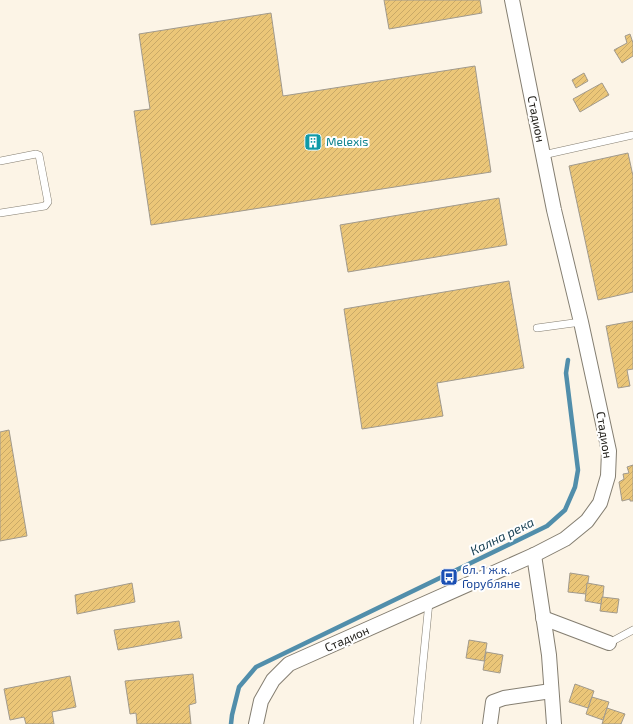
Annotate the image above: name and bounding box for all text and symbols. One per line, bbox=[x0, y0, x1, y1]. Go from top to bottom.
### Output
street label: Стадион bbox=[526, 94, 548, 143]
building icon: Мelexis bbox=[303, 132, 323, 152]
place label: Мelexis bbox=[326, 134, 368, 148]
street label: Стадион bbox=[594, 410, 616, 459]
water label: Кална река bbox=[467, 514, 537, 558]
place label: бл. 1 ж.к. Горубляне bbox=[462, 562, 520, 591]
bus stop icon: бл. 1 ж.к. Горубляне bbox=[439, 567, 459, 587]
street label: Стадион bbox=[322, 622, 371, 654]

